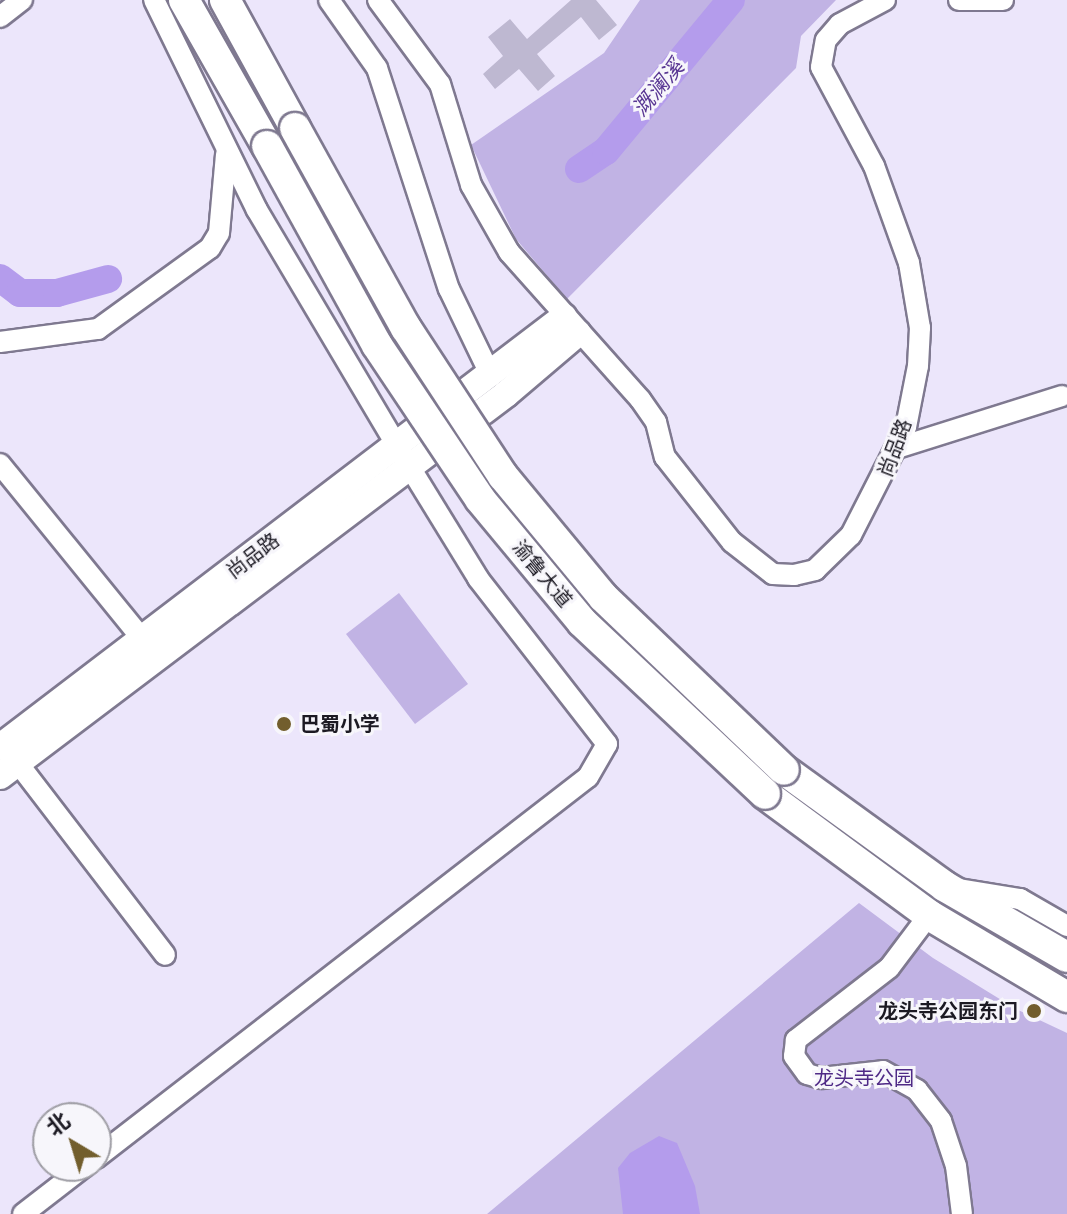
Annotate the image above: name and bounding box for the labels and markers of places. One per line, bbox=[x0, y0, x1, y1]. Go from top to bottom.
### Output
place label: 巴蜀小学 bbox=[300, 712, 380, 736]
marker: 巴蜀小学 bbox=[275, 715, 293, 733]
place label: 龙头寺公园东门 bbox=[878, 999, 1018, 1023]
marker: 龙头寺公园东门 bbox=[1025, 1002, 1043, 1020]

